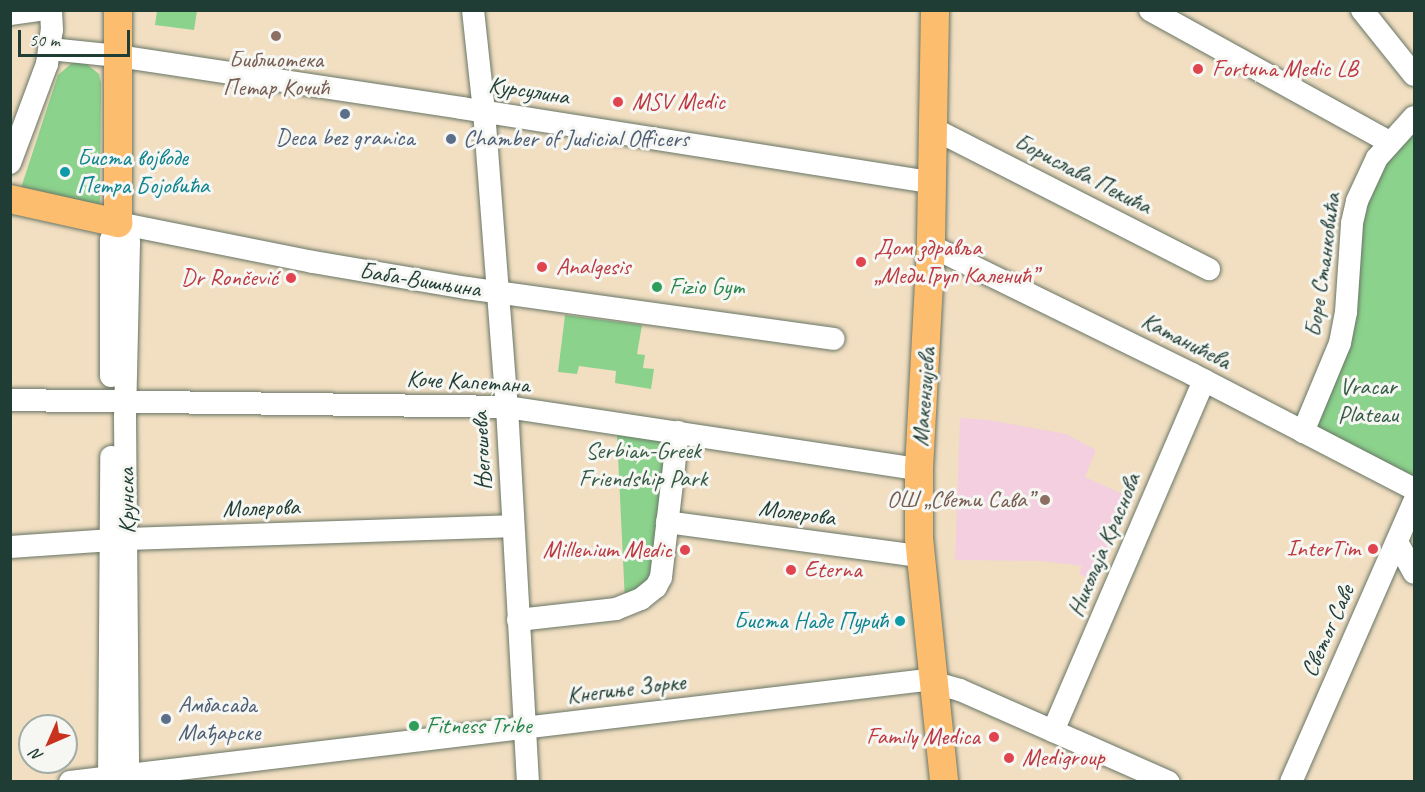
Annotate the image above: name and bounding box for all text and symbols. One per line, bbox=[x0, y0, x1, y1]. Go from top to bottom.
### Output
scale bar bbox=[21, 18, 134, 56]
text: 50 m bbox=[29, 29, 60, 51]
marker: Библиотека Петар Кочић bbox=[269, 29, 283, 43]
place label: Библиотека Петар Кочић bbox=[222, 46, 330, 102]
place label: Fortuna Medic LB bbox=[1212, 55, 1359, 83]
marker: Fortuna Medic LB bbox=[1189, 60, 1207, 78]
street label: Курсулина bbox=[487, 70, 571, 112]
place label: MSV Medic bbox=[632, 88, 725, 116]
marker: MSV Medic bbox=[609, 93, 627, 111]
marker: Deca bez granica bbox=[338, 107, 352, 121]
place label: Deca bez granica bbox=[276, 124, 414, 152]
place label: Chamber of Judicial Officers bbox=[463, 125, 688, 153]
street label: Борислава Пекића bbox=[1009, 127, 1157, 221]
marker: Chamber of Judicial Officers bbox=[444, 132, 458, 146]
place label: Биста војводе Петра Бојовића bbox=[77, 144, 209, 200]
marker: Биста војводе Петра Бојовића bbox=[58, 165, 72, 179]
street label: Боре Станковића bbox=[1299, 193, 1347, 337]
place label: Дом здравља „МедиГруп Каленић” bbox=[874, 234, 1037, 290]
place label: Analgesis bbox=[556, 253, 630, 281]
marker: Дом здравља „МедиГруп Каленић” bbox=[852, 253, 870, 271]
street label: Баба-Вишњина bbox=[357, 256, 483, 304]
marker: Analgesis bbox=[533, 258, 551, 276]
place label: Dr Rončević bbox=[180, 264, 278, 292]
marker: Dr Rončević bbox=[282, 269, 300, 287]
place label: Fizio Gym bbox=[669, 273, 746, 301]
marker: Fizio Gym bbox=[650, 280, 664, 294]
street label: Катанићева bbox=[1137, 306, 1235, 376]
street label: Макензијева bbox=[906, 347, 942, 447]
street label: Коче Капетана bbox=[405, 364, 531, 400]
park label: Vracar Plateau bbox=[1338, 373, 1398, 429]
street label: Његошева bbox=[466, 411, 498, 491]
park label: Serbian-Greek Friendship Park bbox=[579, 437, 707, 493]
street label: Крунска bbox=[112, 468, 142, 534]
street label: Николаја Краснова bbox=[1061, 469, 1147, 621]
place label: ОШ „Свети Сава” bbox=[887, 486, 1033, 514]
street label: Молерова bbox=[222, 492, 300, 524]
street label: Молерова bbox=[757, 493, 837, 533]
marker: ОШ „Свети Сава” bbox=[1038, 493, 1052, 507]
place label: InterTim bbox=[1287, 535, 1360, 563]
place label: Millenium Medic bbox=[543, 536, 672, 564]
marker: InterTim bbox=[1364, 540, 1382, 558]
marker: Millenium Medic bbox=[676, 541, 694, 559]
place label: Eterna bbox=[804, 556, 862, 584]
marker: Eterna bbox=[782, 561, 800, 579]
street label: Светог Саве bbox=[1295, 580, 1361, 682]
place label: Биста Наде Пурић bbox=[730, 607, 888, 635]
marker: Биста Наде Пурић bbox=[893, 614, 907, 628]
street label: Кнегиње Зорке bbox=[565, 667, 687, 711]
place label: Амбасада Мађарске bbox=[178, 691, 260, 747]
marker: Амбасада Мађарске bbox=[159, 712, 173, 726]
place label: Fitness Tribe bbox=[426, 712, 531, 740]
north arrow bbox=[18, 714, 78, 774]
marker: Fitness Tribe bbox=[407, 719, 421, 733]
place label: Family Medica bbox=[866, 723, 980, 751]
marker: Family Medica bbox=[985, 728, 1003, 746]
place label: Medigroup bbox=[1022, 744, 1105, 772]
text: N bbox=[26, 745, 47, 766]
marker: Medigroup bbox=[1000, 749, 1018, 767]

